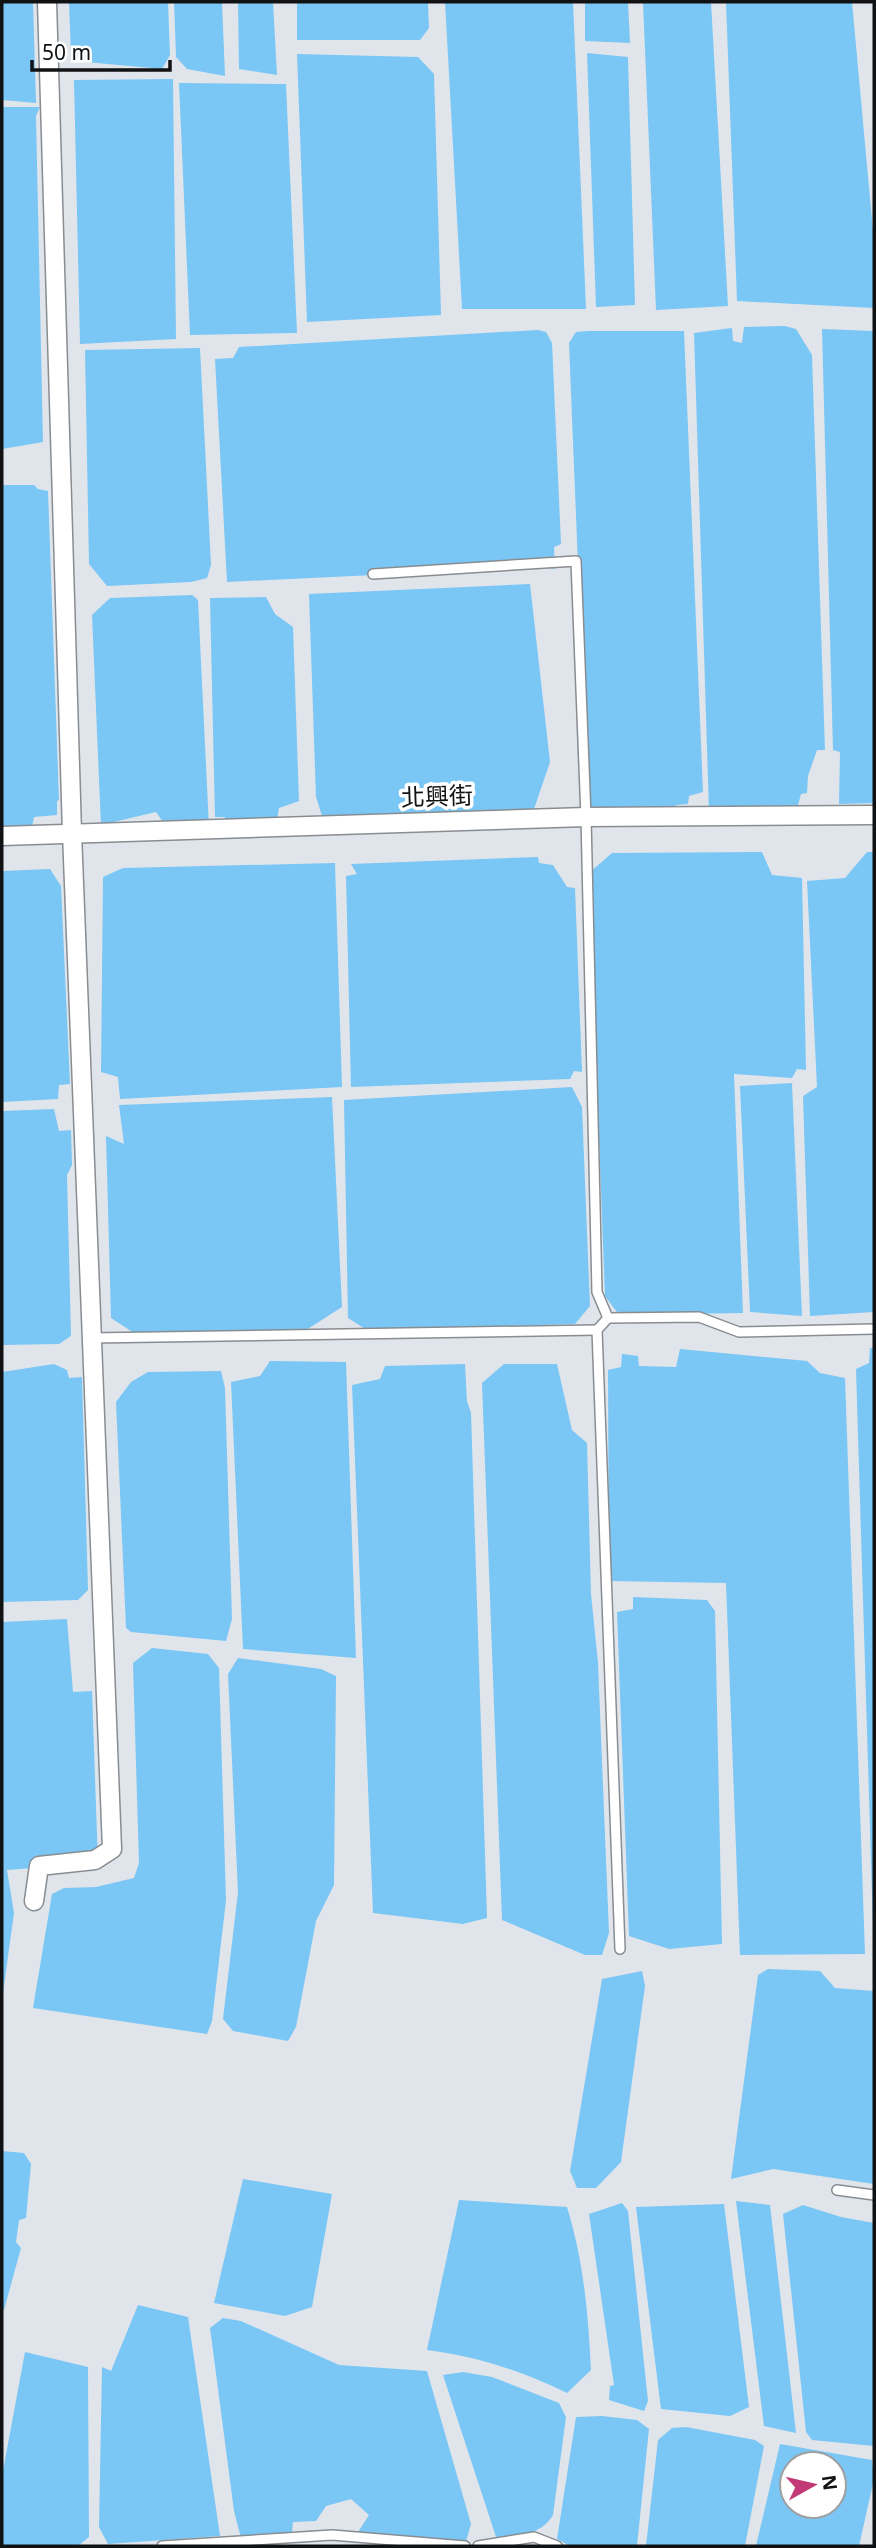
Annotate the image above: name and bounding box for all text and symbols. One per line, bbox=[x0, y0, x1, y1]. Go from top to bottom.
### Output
scale bar bbox=[32, 28, 170, 72]
text: 50 m bbox=[42, 38, 91, 66]
street label: 北興街 bbox=[400, 778, 474, 813]
north arrow bbox=[778, 2450, 848, 2520]
text: N bbox=[816, 2473, 844, 2492]

